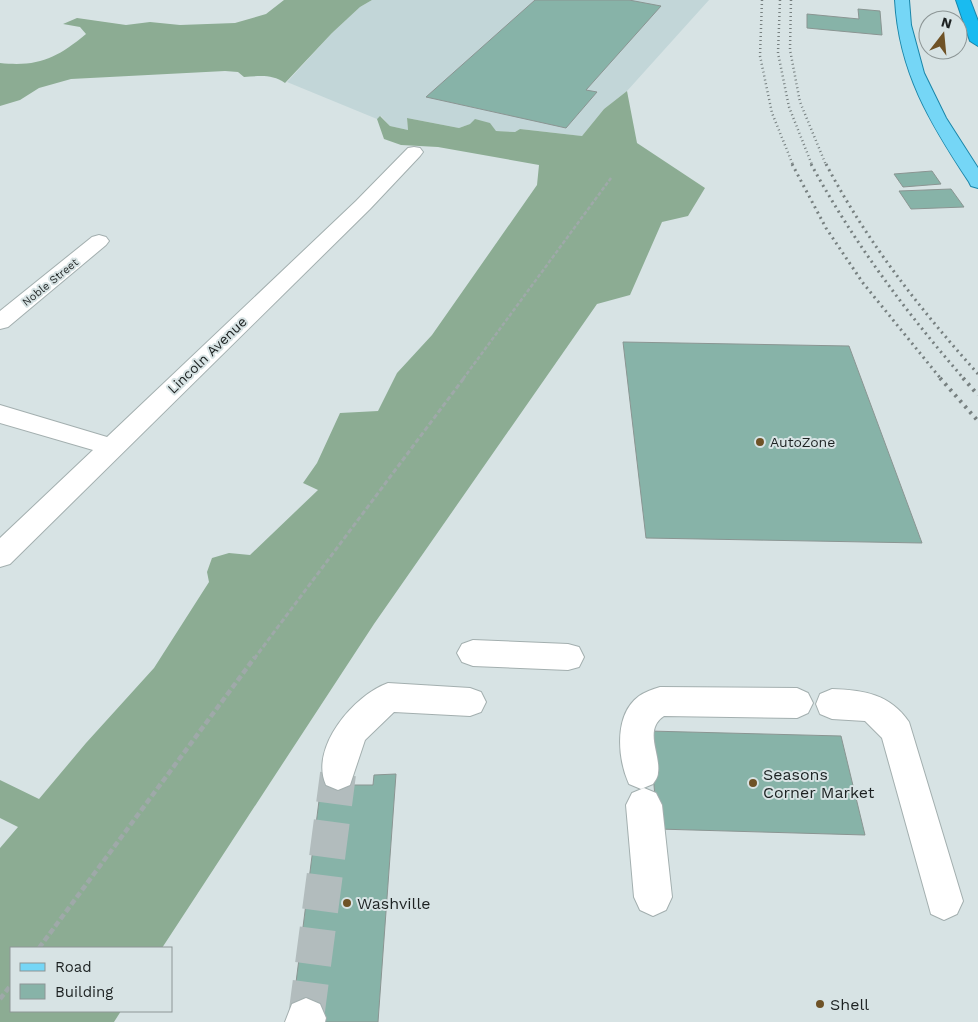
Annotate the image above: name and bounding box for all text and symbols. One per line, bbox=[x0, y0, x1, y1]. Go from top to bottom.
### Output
north arrow bbox=[918, 10, 968, 60]
text: N bbox=[939, 13, 954, 32]
street label: Noble Street bbox=[20, 256, 81, 309]
street label: Lincoln Avenue bbox=[164, 313, 250, 397]
place label: AutoZone bbox=[770, 434, 835, 450]
marker: AutoZone bbox=[754, 436, 766, 448]
place label: Seasons Corner Market bbox=[763, 765, 875, 802]
marker: Seasons Corner Market bbox=[747, 777, 759, 789]
place label: Washville bbox=[357, 894, 431, 913]
marker: Washville bbox=[341, 897, 353, 909]
legend bbox=[10, 947, 172, 1012]
text: Road bbox=[55, 958, 92, 976]
text: Building bbox=[55, 983, 113, 1001]
place label: Shell bbox=[830, 995, 869, 1014]
marker: Shell bbox=[814, 998, 826, 1010]

